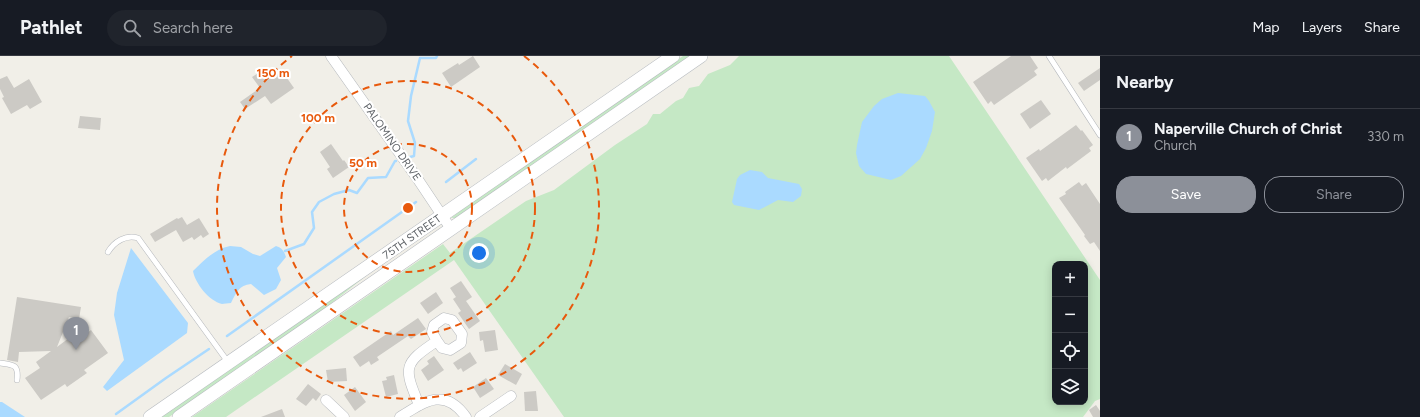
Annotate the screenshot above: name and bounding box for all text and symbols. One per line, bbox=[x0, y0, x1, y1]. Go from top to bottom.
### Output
search box bbox=[107, 10, 387, 46]
text: Pathlet bbox=[20, 16, 83, 39]
icon: search bbox=[121, 17, 143, 39]
text: Search here bbox=[153, 19, 233, 37]
text: Map bbox=[1252, 19, 1280, 36]
text: Layers bbox=[1302, 19, 1342, 36]
text: Share bbox=[1364, 19, 1400, 36]
text: 150 m bbox=[256, 66, 290, 80]
text: Nearby bbox=[1116, 72, 1174, 92]
street label: PALOMINO DRIVE bbox=[360, 101, 424, 183]
text: 100 m bbox=[301, 111, 335, 125]
text: Naperville Church of Christ bbox=[1154, 120, 1342, 138]
text: 1 bbox=[1126, 129, 1132, 144]
text: 330 m bbox=[1367, 129, 1404, 144]
text: Church bbox=[1154, 138, 1197, 153]
text: 50 m bbox=[349, 156, 377, 170]
button: Save bbox=[1116, 176, 1256, 213]
button: Share bbox=[1264, 176, 1404, 213]
centre of rings bbox=[401, 201, 415, 215]
street label: 75TH STREET bbox=[380, 212, 444, 262]
your location bbox=[469, 243, 489, 263]
map controls bbox=[1052, 261, 1088, 405]
button: + bbox=[1052, 261, 1088, 297]
button: − bbox=[1052, 297, 1088, 333]
pin: 1 bbox=[63, 317, 89, 350]
button: locate bbox=[1052, 333, 1088, 369]
button: layers bbox=[1052, 369, 1088, 405]

